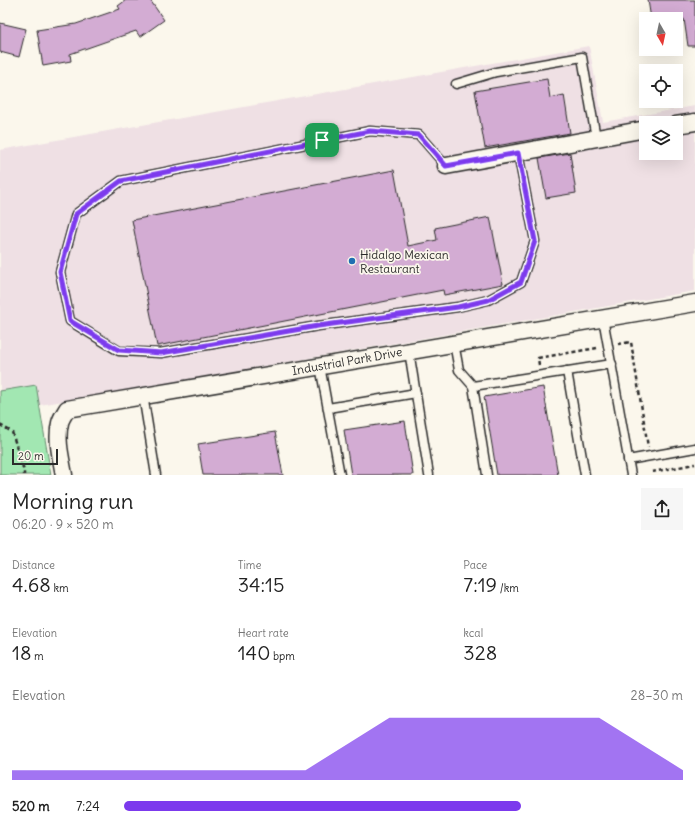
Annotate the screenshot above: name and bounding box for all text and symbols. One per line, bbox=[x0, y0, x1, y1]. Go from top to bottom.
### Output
north arrow bbox=[639, 12, 683, 56]
map controls bbox=[639, 12, 683, 160]
button: locate bbox=[639, 64, 683, 108]
button: layers bbox=[639, 116, 683, 160]
pin bbox=[305, 123, 339, 157]
icon: arrive bbox=[311, 129, 333, 151]
place label: Hidalgo Mexican Restaurant bbox=[360, 247, 449, 276]
marker: Hidalgo Mexican Restaurant bbox=[347, 256, 357, 266]
street label: Industrial Park Drive bbox=[291, 344, 403, 378]
scale bar bbox=[12, 447, 58, 466]
text: 20 m bbox=[18, 449, 44, 463]
text: Morning run bbox=[12, 487, 134, 515]
button: share bbox=[641, 488, 683, 530]
text: 06:20 · 9 × 520 m bbox=[12, 516, 114, 533]
text: Distance bbox=[12, 558, 55, 572]
text: Time bbox=[238, 558, 261, 572]
text: Pace bbox=[463, 558, 487, 572]
text: 4.68 bbox=[12, 572, 51, 597]
text: 34:15 bbox=[238, 572, 285, 597]
text: 7:19 bbox=[463, 572, 497, 597]
text: km bbox=[51, 581, 69, 595]
text: /km bbox=[497, 581, 519, 595]
text: Elevation bbox=[12, 626, 57, 640]
text: Heart rate bbox=[238, 626, 289, 640]
text: kcal bbox=[463, 626, 483, 640]
text: 18 bbox=[12, 640, 31, 665]
text: 140 bbox=[238, 640, 270, 665]
text: 328 bbox=[463, 640, 497, 665]
text: m bbox=[31, 649, 44, 663]
text: bpm bbox=[270, 649, 295, 663]
text: Elevation bbox=[12, 687, 65, 704]
text: 28–30 m bbox=[631, 687, 683, 704]
text: 520 m bbox=[12, 798, 50, 815]
text: 7:24 bbox=[76, 798, 100, 815]

